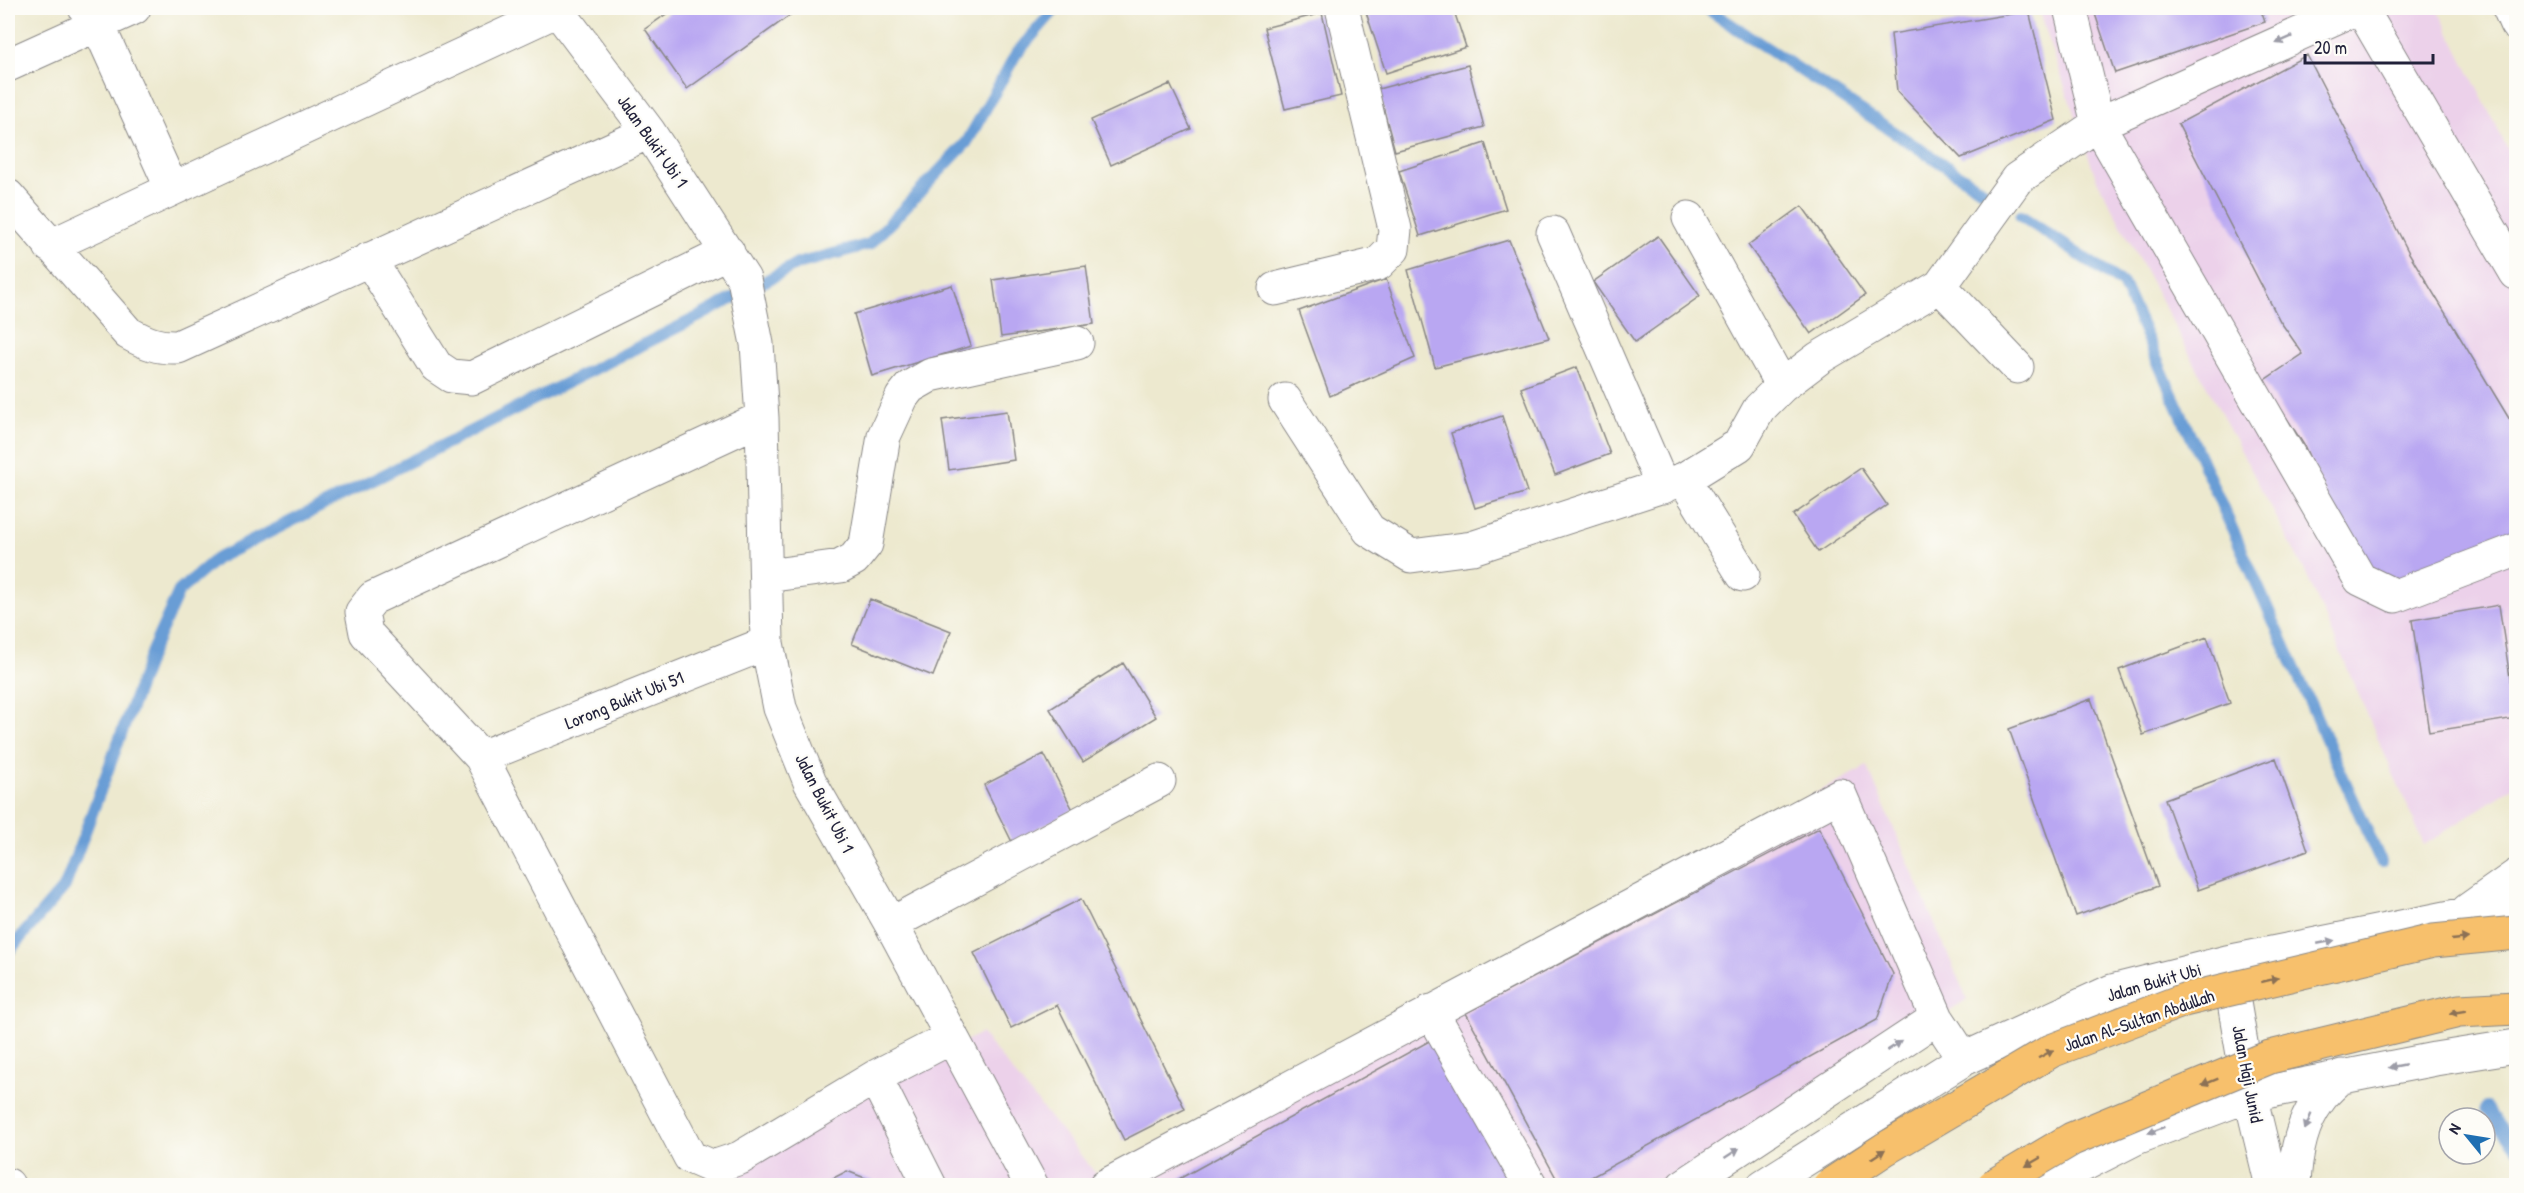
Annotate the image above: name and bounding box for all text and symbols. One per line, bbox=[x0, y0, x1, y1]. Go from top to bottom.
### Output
scale bar bbox=[2305, 27, 2432, 65]
one-way arrow bbox=[2275, 35, 2293, 45]
text: 20 m bbox=[2314, 35, 2347, 60]
street label: Jalan Bukit Ubi 1 bbox=[612, 90, 694, 192]
street label: Lorong Bukit Ubi 51 bbox=[561, 665, 687, 735]
street label: Jalan Bukit Ubi 1 bbox=[789, 749, 861, 857]
one-way arrow bbox=[2451, 934, 2470, 943]
one-way arrow bbox=[2317, 937, 2336, 946]
street label: Jalan Bukit Ubi bbox=[2104, 957, 2204, 1007]
one-way arrow bbox=[2261, 975, 2280, 984]
street label: Jalan Al-Sultan Abdullah bbox=[2061, 982, 2218, 1057]
one-way arrow bbox=[2449, 1008, 2468, 1017]
street label: Jalan Haji Junid bbox=[2226, 1023, 2270, 1125]
one-way arrow bbox=[1886, 1040, 1902, 1052]
one-way arrow bbox=[2038, 1049, 2055, 1059]
one-way arrow bbox=[2387, 1062, 2406, 1071]
one-way arrow bbox=[2201, 1077, 2219, 1087]
north arrow bbox=[2437, 1106, 2497, 1166]
one-way arrow bbox=[2303, 1114, 2313, 1132]
text: N bbox=[2442, 1119, 2466, 1138]
one-way arrow bbox=[2147, 1126, 2165, 1136]
one-way arrow bbox=[1723, 1148, 1740, 1159]
one-way arrow bbox=[1870, 1148, 1886, 1159]
one-way arrow bbox=[2025, 1156, 2041, 1167]

